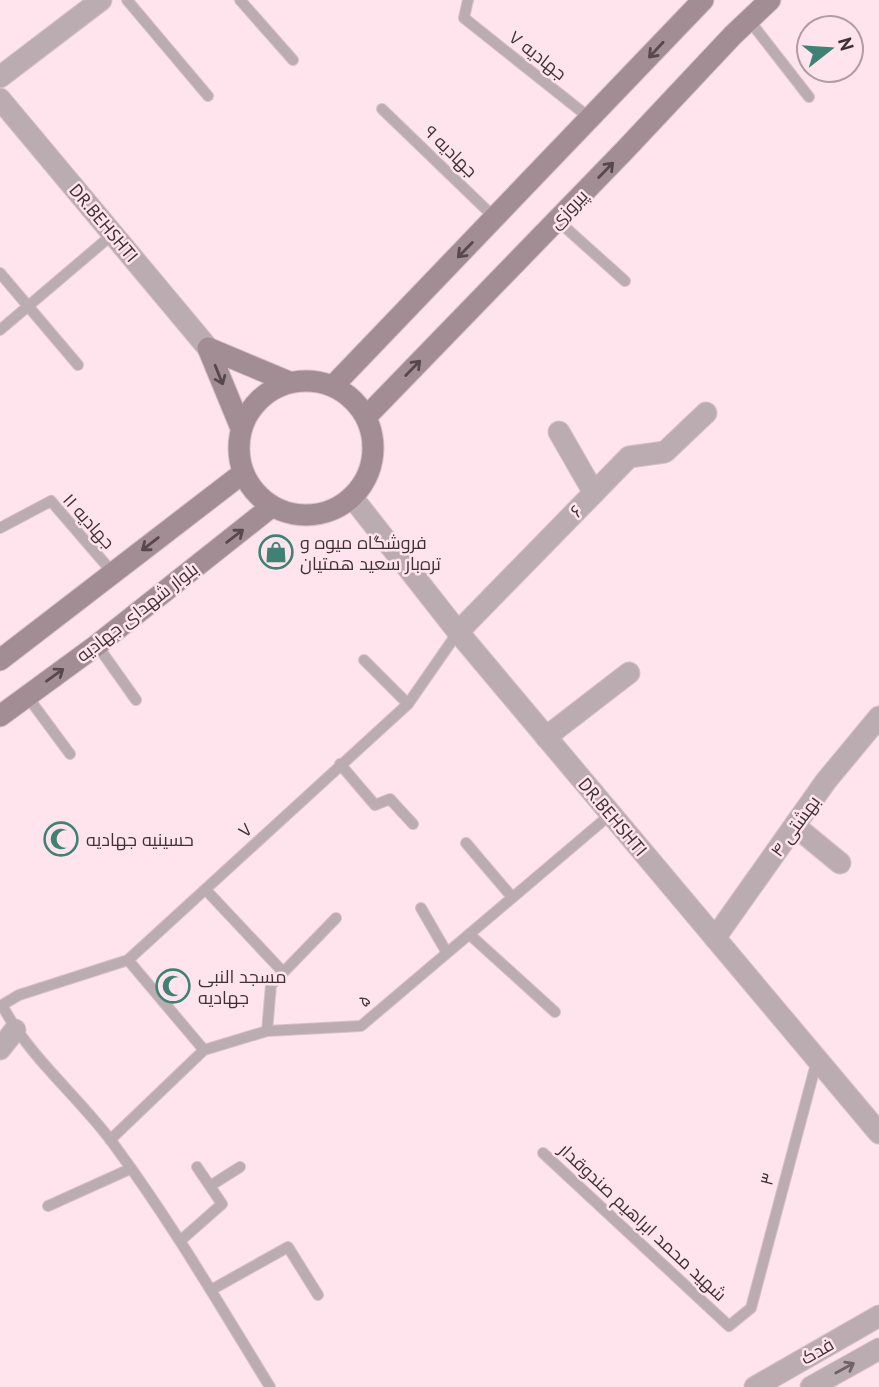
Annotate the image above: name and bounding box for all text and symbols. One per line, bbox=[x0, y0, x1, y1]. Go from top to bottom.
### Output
north arrow bbox=[795, 14, 865, 84]
street label: جهادیه ۷ bbox=[504, 25, 572, 85]
text: N bbox=[833, 35, 860, 54]
one-way arrow bbox=[647, 41, 664, 58]
street label: جهادیه ۹ bbox=[420, 120, 482, 182]
one-way arrow bbox=[597, 162, 614, 179]
street label: DR.BEHSHTI bbox=[65, 179, 143, 267]
street label: پیروزی bbox=[544, 184, 593, 234]
one-way arrow bbox=[456, 241, 473, 258]
one-way arrow bbox=[404, 360, 421, 377]
one-way arrow bbox=[214, 364, 227, 385]
street label: جهادیه ۱۱ bbox=[58, 488, 120, 554]
street label: ۶ bbox=[565, 500, 587, 522]
one-way arrow bbox=[225, 528, 243, 543]
place label: فروشگاه میوه و تره‌بار سعید همتیان bbox=[300, 531, 441, 575]
shop icon: فروشگاه میوه و تره‌بار سعید همتیان bbox=[257, 533, 295, 571]
one-way arrow bbox=[141, 537, 160, 552]
street label: بلوار شهدای جهادیه bbox=[71, 557, 203, 667]
one-way arrow bbox=[45, 668, 64, 683]
street label: DR.BEHSHTI bbox=[574, 773, 652, 861]
street label: بهشتی ۴ bbox=[765, 791, 825, 861]
street label: ۷ bbox=[233, 818, 257, 842]
mosque icon: حسینیه جهادیه bbox=[42, 820, 80, 858]
place label: حسینیه جهادیه bbox=[86, 828, 194, 851]
place label: مسجد النبی جهادیه bbox=[198, 965, 287, 1009]
mosque icon: مسجد النبی جهادیه bbox=[154, 967, 192, 1005]
street label: ۵ bbox=[353, 988, 375, 1012]
street label: شهید محمد ابراهیم صندوقدار bbox=[553, 1137, 732, 1307]
street label: ۳ bbox=[754, 1170, 780, 1188]
street label: فدک bbox=[796, 1332, 838, 1370]
one-way arrow bbox=[834, 1361, 855, 1374]

